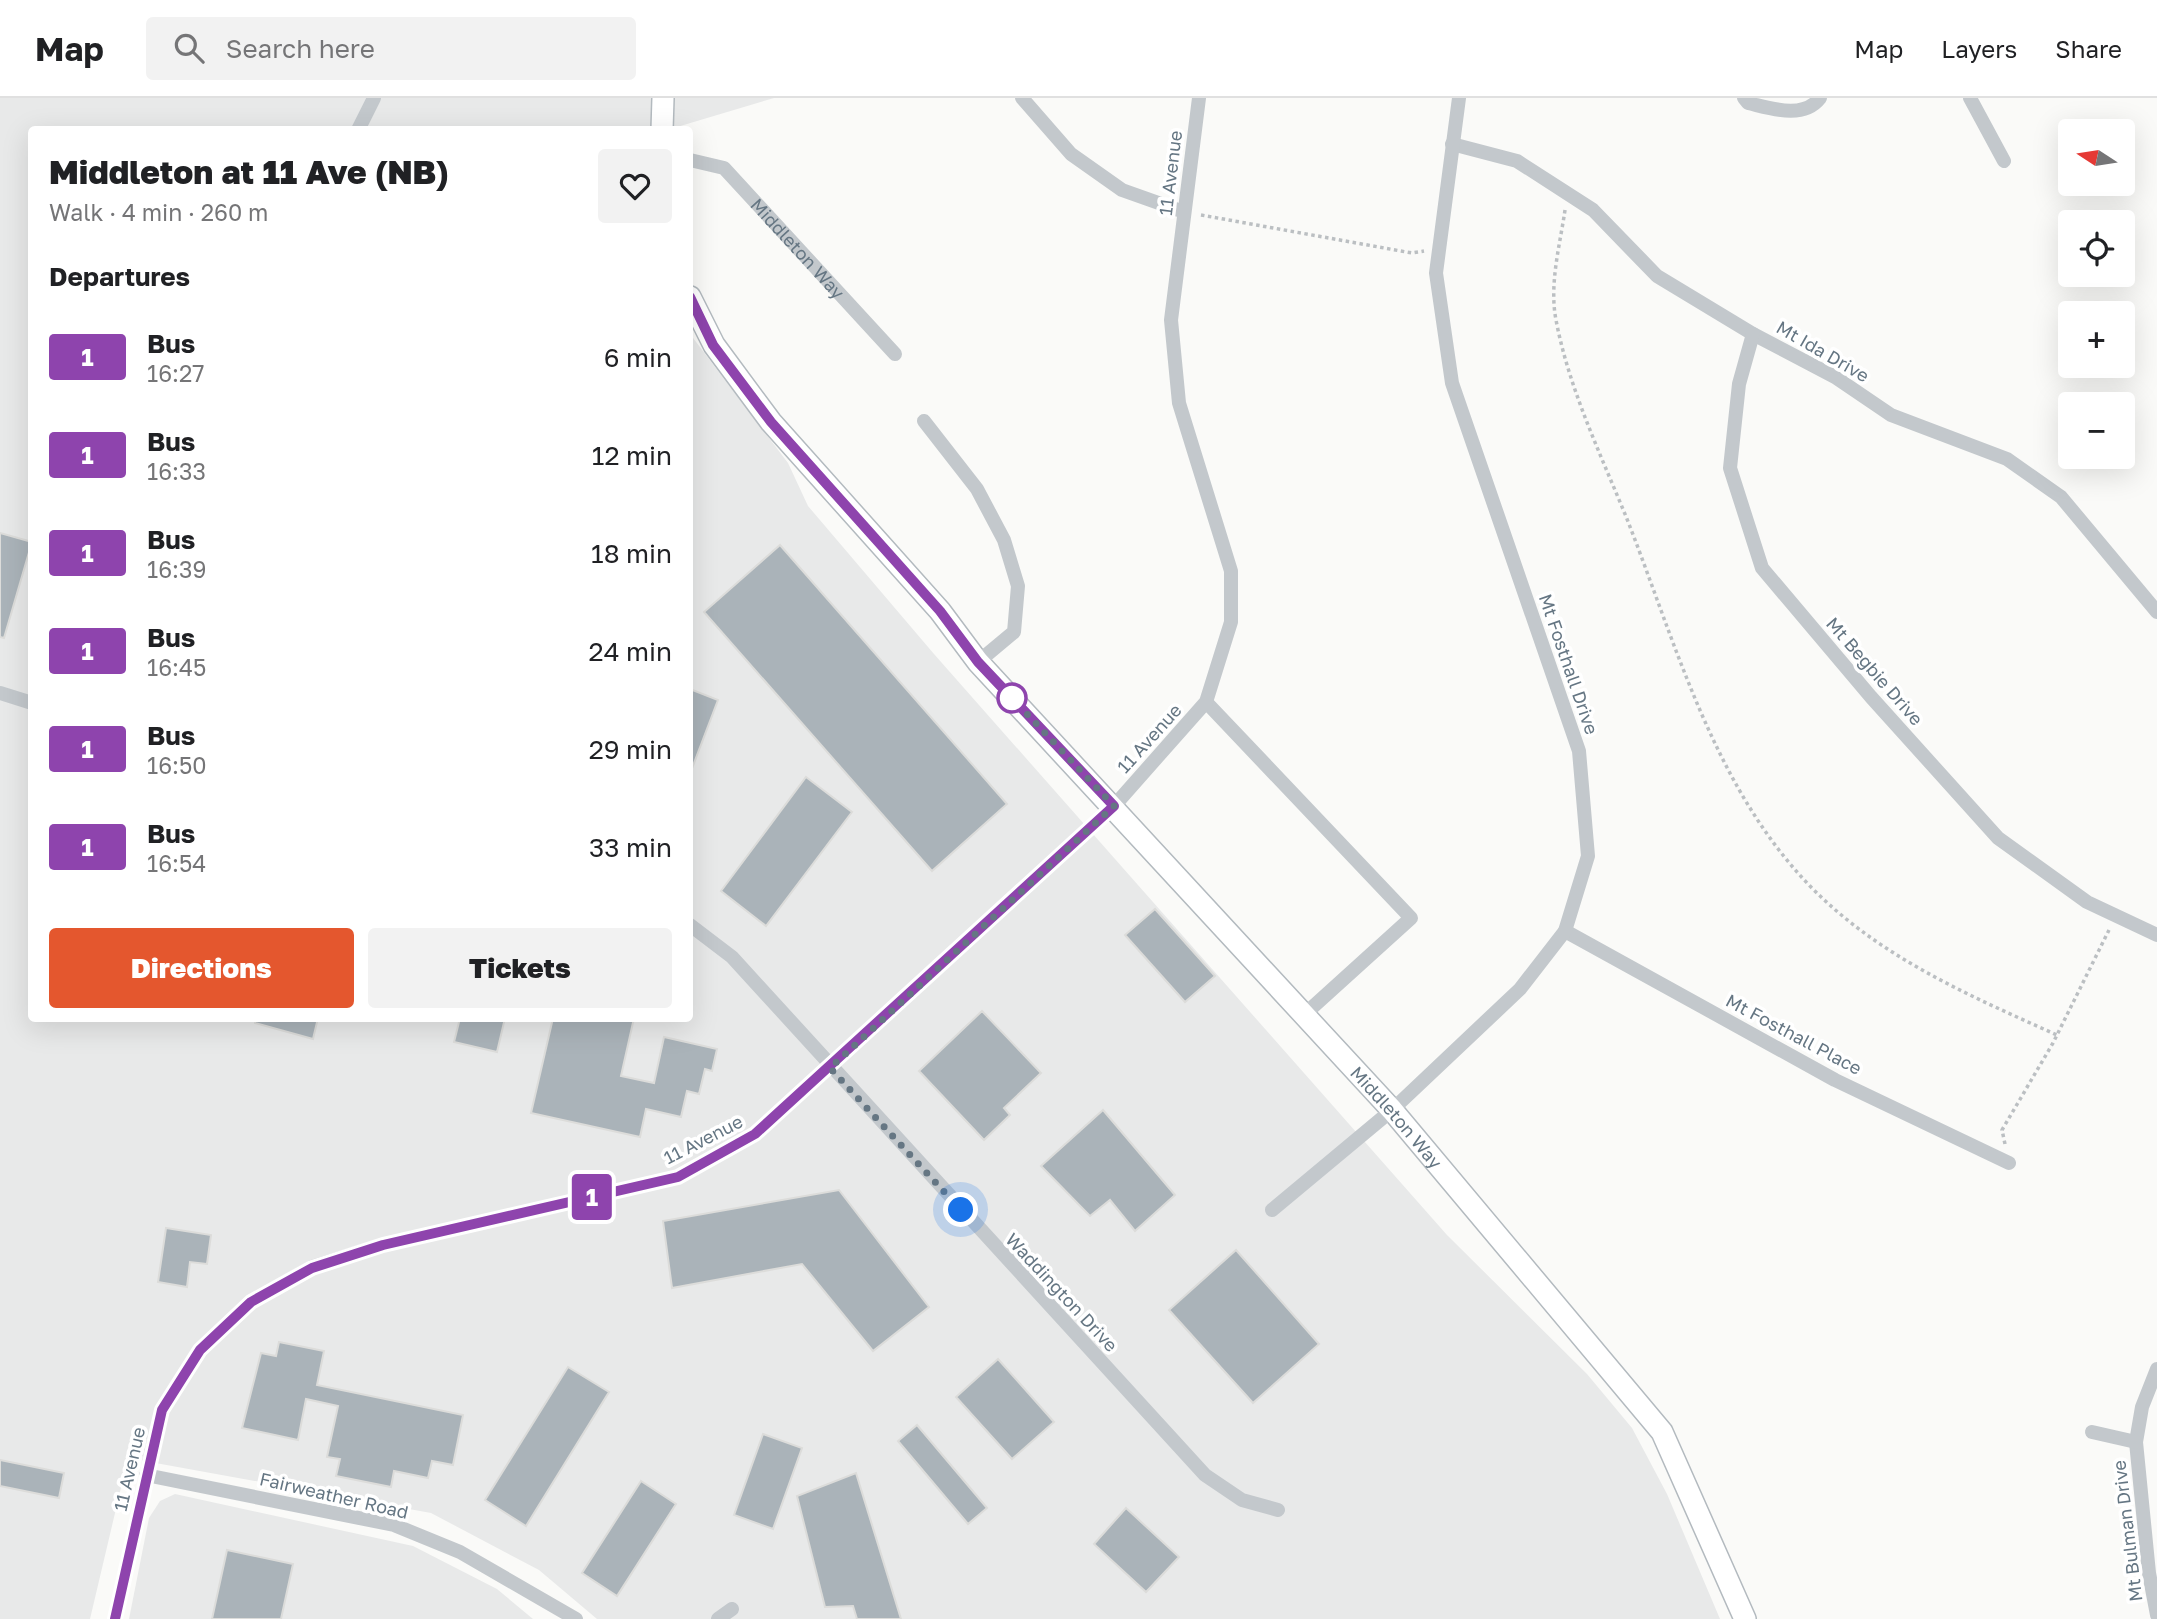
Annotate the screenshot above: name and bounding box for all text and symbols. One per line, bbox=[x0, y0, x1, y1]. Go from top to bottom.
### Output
search box bbox=[146, 17, 636, 80]
text: Map bbox=[35, 29, 104, 68]
icon: search bbox=[170, 29, 208, 67]
text: Search here bbox=[226, 33, 375, 64]
text: Map bbox=[1854, 34, 1903, 63]
text: Layers bbox=[1941, 34, 2017, 63]
text: Share bbox=[2055, 34, 2122, 63]
north arrow bbox=[2058, 119, 2135, 196]
map controls bbox=[2058, 119, 2135, 469]
street label: 11 Avenue bbox=[1154, 129, 1186, 217]
button: heart bbox=[598, 149, 672, 223]
text: Middleton at 11 Ave (NB) bbox=[49, 152, 449, 191]
street label: Middleton Way bbox=[746, 194, 849, 303]
text: Walk · 4 min · 260 m bbox=[49, 198, 268, 226]
button: locate bbox=[2058, 210, 2135, 287]
text: Departures bbox=[49, 261, 190, 292]
button: + bbox=[2058, 301, 2135, 378]
street label: Mt Ida Drive bbox=[1773, 316, 1873, 386]
text: Bus bbox=[147, 328, 195, 359]
text: 1 bbox=[81, 342, 94, 371]
text: 6 min bbox=[604, 342, 672, 373]
text: 16:27 bbox=[147, 359, 205, 387]
button: − bbox=[2058, 392, 2135, 469]
text: Bus bbox=[147, 426, 195, 457]
text: 1 bbox=[81, 440, 94, 469]
text: 12 min bbox=[592, 440, 672, 471]
text: 16:33 bbox=[147, 457, 206, 485]
text: Bus bbox=[147, 524, 195, 555]
text: 1 bbox=[81, 538, 94, 567]
text: 18 min bbox=[591, 538, 672, 569]
text: 16:39 bbox=[147, 555, 206, 583]
street label: Mt Fosthall Drive bbox=[1535, 591, 1603, 737]
street label: Mt Begbie Drive bbox=[1822, 612, 1928, 730]
text: Bus bbox=[147, 622, 195, 653]
text: 1 bbox=[81, 636, 94, 665]
text: 24 min bbox=[589, 636, 672, 667]
text: 16:45 bbox=[147, 653, 206, 681]
unlabelled marker bbox=[997, 683, 1027, 713]
street label: 11 Avenue bbox=[1112, 699, 1186, 777]
text: Bus bbox=[147, 720, 195, 751]
text: 1 bbox=[81, 734, 94, 763]
text: 29 min bbox=[589, 734, 672, 765]
text: 16:50 bbox=[147, 751, 207, 779]
text: Bus bbox=[147, 818, 195, 849]
text: 1 bbox=[81, 832, 94, 861]
text: 33 min bbox=[589, 832, 672, 863]
text: 16:54 bbox=[147, 849, 206, 877]
button: Directions bbox=[49, 928, 354, 1008]
button: Tickets bbox=[368, 928, 672, 1008]
street label: Mt Fosthall Place bbox=[1722, 989, 1866, 1079]
street label: Middleton Way bbox=[1346, 1061, 1447, 1173]
street label: 11 Avenue bbox=[660, 1110, 746, 1168]
line badge: 1 bbox=[569, 1174, 615, 1220]
text: 1 bbox=[586, 1182, 598, 1211]
your location bbox=[943, 1192, 978, 1227]
street label: Waddington Drive bbox=[1001, 1228, 1123, 1356]
street label: 11 Avenue bbox=[109, 1425, 149, 1513]
street label: Mt Bulman Drive bbox=[2107, 1459, 2147, 1603]
street label: Fairweather Road bbox=[258, 1467, 410, 1523]

